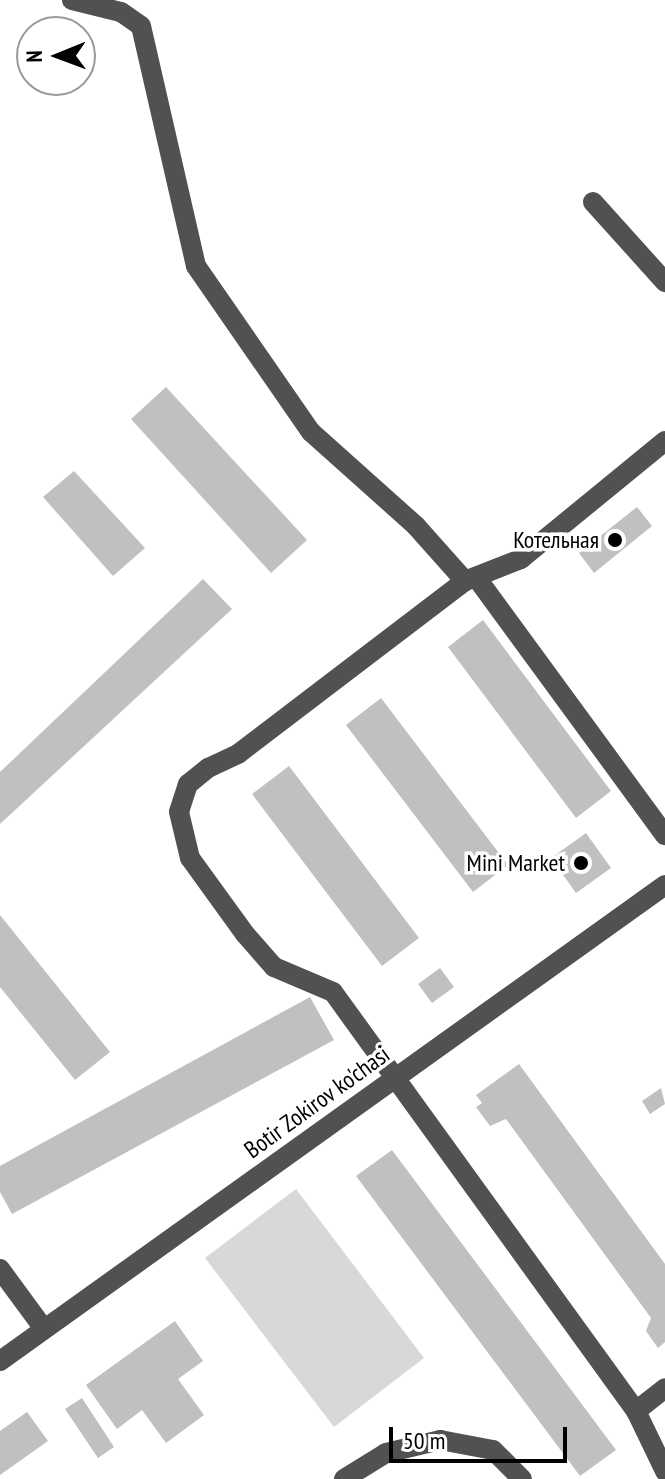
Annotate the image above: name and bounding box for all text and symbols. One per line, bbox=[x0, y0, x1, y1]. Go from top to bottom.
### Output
north arrow bbox=[16, 16, 96, 96]
text: N bbox=[20, 50, 48, 63]
place label: Котельная bbox=[513, 526, 599, 554]
marker: Котельная bbox=[606, 531, 624, 549]
place label: Mini Market bbox=[467, 849, 565, 877]
marker: Mini Market bbox=[572, 854, 590, 872]
street label: Botir Zokirov ko'chasi bbox=[238, 1039, 396, 1165]
scale bar bbox=[393, 1411, 571, 1461]
text: 50 m bbox=[403, 1425, 445, 1456]

